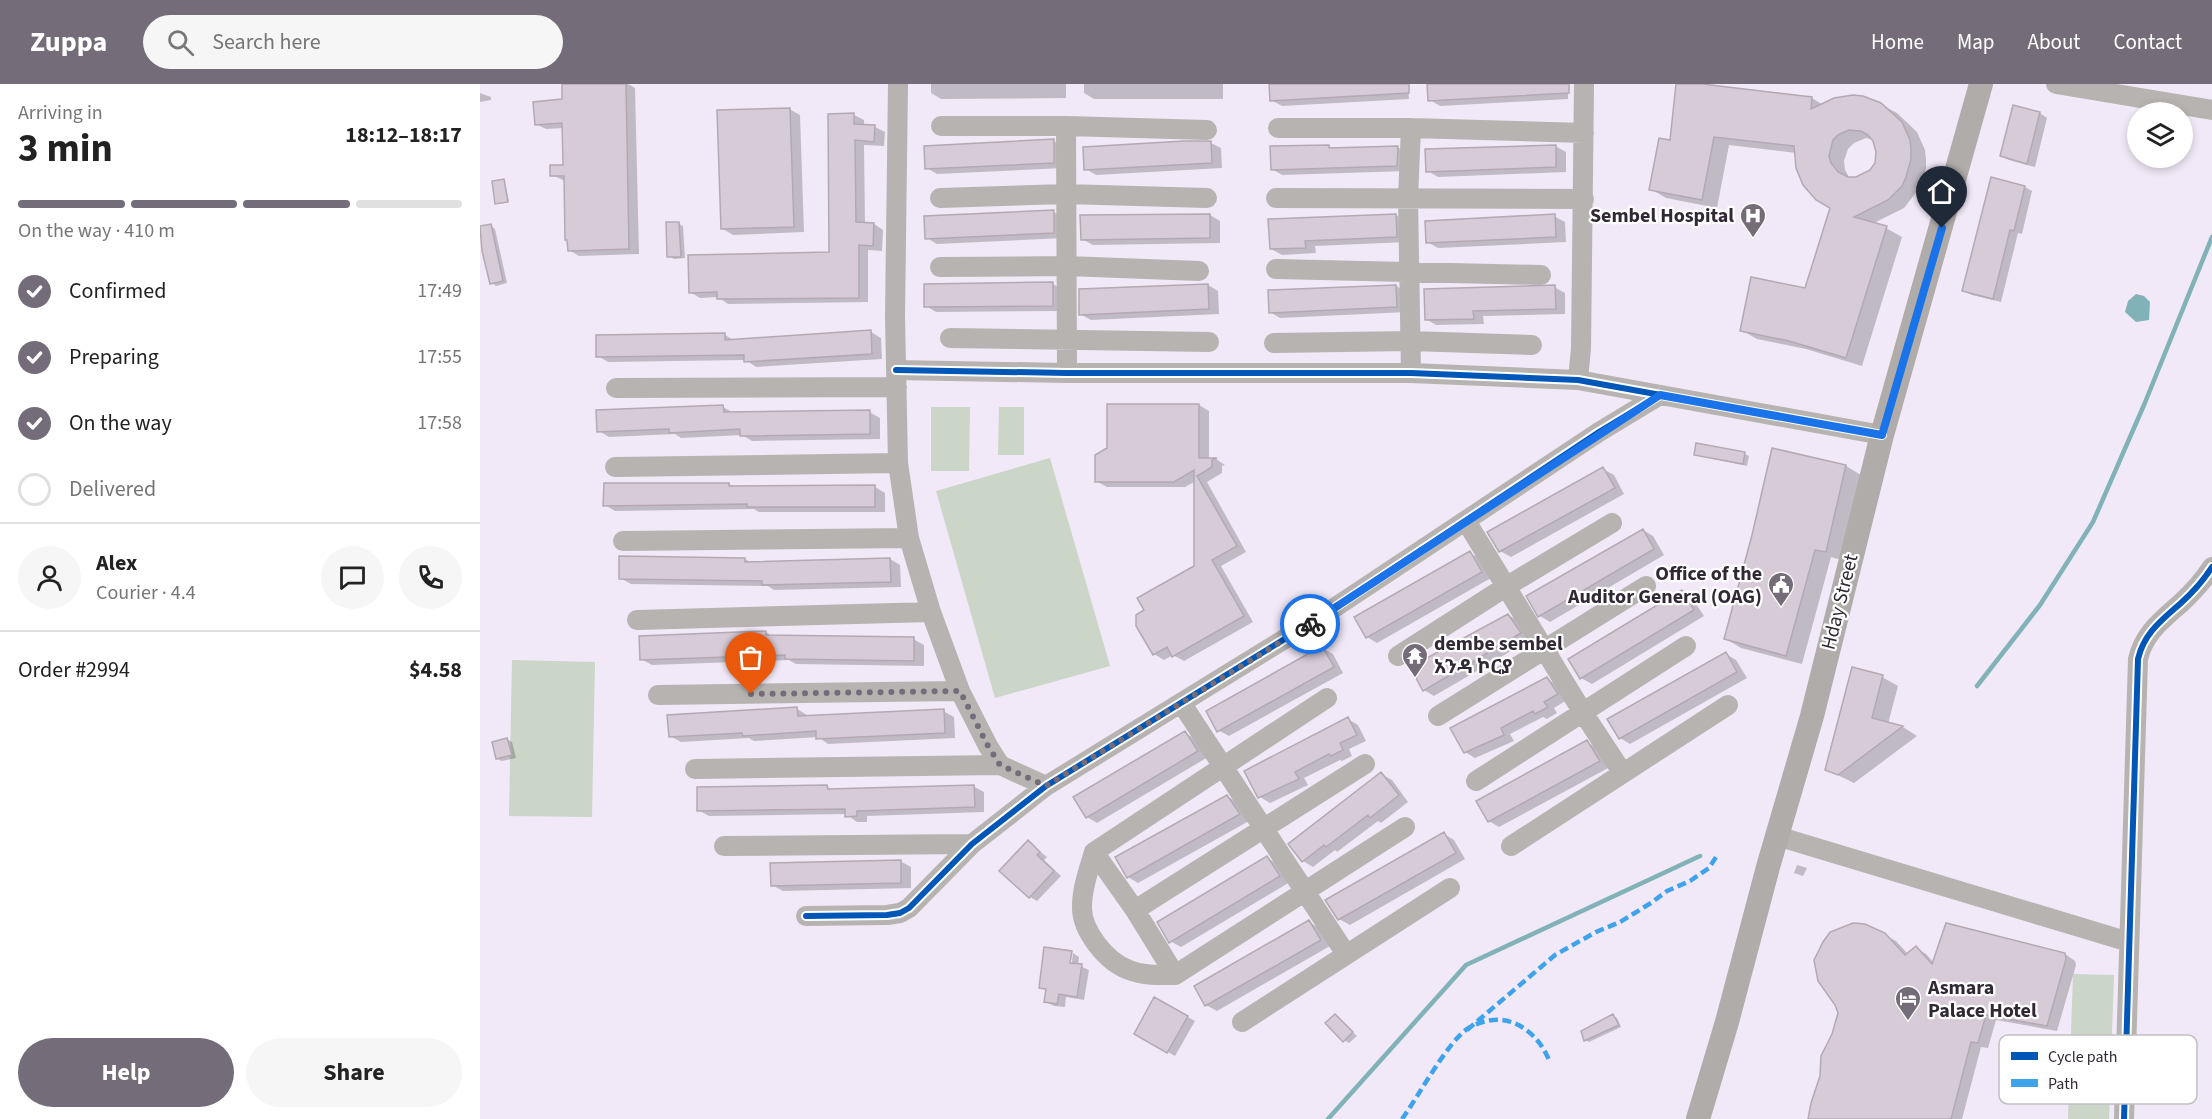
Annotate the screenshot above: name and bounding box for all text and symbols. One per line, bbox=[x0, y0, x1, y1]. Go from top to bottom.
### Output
search box bbox=[143, 15, 563, 69]
text: Zuppa bbox=[30, 22, 107, 62]
icon: search bbox=[164, 26, 197, 59]
text: Search here bbox=[212, 26, 321, 58]
text: Home bbox=[1871, 27, 1924, 57]
text: Map bbox=[1957, 27, 1995, 57]
text: About bbox=[2028, 27, 2080, 57]
text: Contact bbox=[2113, 27, 2182, 57]
text: Arriving in bbox=[18, 99, 103, 127]
map controls bbox=[2127, 102, 2193, 168]
button: layers bbox=[2127, 102, 2193, 168]
text: 18:12–18:17 bbox=[345, 119, 462, 151]
text: 3 min bbox=[18, 121, 113, 177]
pin bbox=[1916, 166, 1967, 228]
icon: home bbox=[1925, 175, 1958, 208]
hospital icon: Sembel Hospital bbox=[1738, 201, 1768, 239]
place label: Sembel Hospital bbox=[1590, 202, 1734, 230]
text: On the way · 410 m bbox=[18, 217, 175, 245]
icon: check bbox=[18, 275, 51, 308]
text: Confirmed bbox=[69, 275, 166, 307]
text: 17:49 bbox=[417, 277, 462, 305]
icon: check bbox=[18, 341, 51, 374]
text: Preparing bbox=[69, 341, 159, 373]
text: 17:55 bbox=[417, 343, 462, 371]
icon: check bbox=[18, 407, 51, 440]
text: On the way bbox=[69, 407, 172, 439]
text: 17:58 bbox=[417, 409, 462, 437]
text: Delivered bbox=[69, 473, 156, 505]
button: person bbox=[18, 546, 81, 609]
button: chat bbox=[321, 546, 384, 609]
button: phone bbox=[399, 546, 462, 609]
text: Alex bbox=[96, 547, 137, 579]
street label: Hday Street bbox=[1815, 551, 1865, 653]
place label: Office of the Auditor General (OAG) bbox=[1567, 560, 1762, 611]
public building icon: Office of the Auditor General (OAG) bbox=[1766, 570, 1796, 608]
text: Courier · 4.4 bbox=[96, 579, 196, 607]
courier bbox=[1280, 594, 1340, 654]
icon: bike bbox=[1294, 608, 1327, 641]
place label: dembe sembel አንዳ ኮርያ bbox=[1434, 630, 1563, 681]
pin bbox=[725, 632, 776, 694]
icon: bag bbox=[734, 641, 767, 674]
temple icon: dembe sembel አንዳ ኮርያ bbox=[1400, 641, 1430, 679]
text: Order #2994 bbox=[18, 654, 130, 686]
text: $4.58 bbox=[409, 654, 462, 686]
place label: Asmara Palace Hotel bbox=[1927, 974, 2037, 1025]
hotel icon: Asmara Palace Hotel bbox=[1893, 984, 1923, 1022]
legend bbox=[1999, 1035, 2197, 1104]
button: Help bbox=[18, 1038, 234, 1107]
button: Share bbox=[246, 1038, 462, 1107]
text: Cycle path bbox=[2048, 1046, 2117, 1068]
text: Path bbox=[2048, 1073, 2078, 1095]

